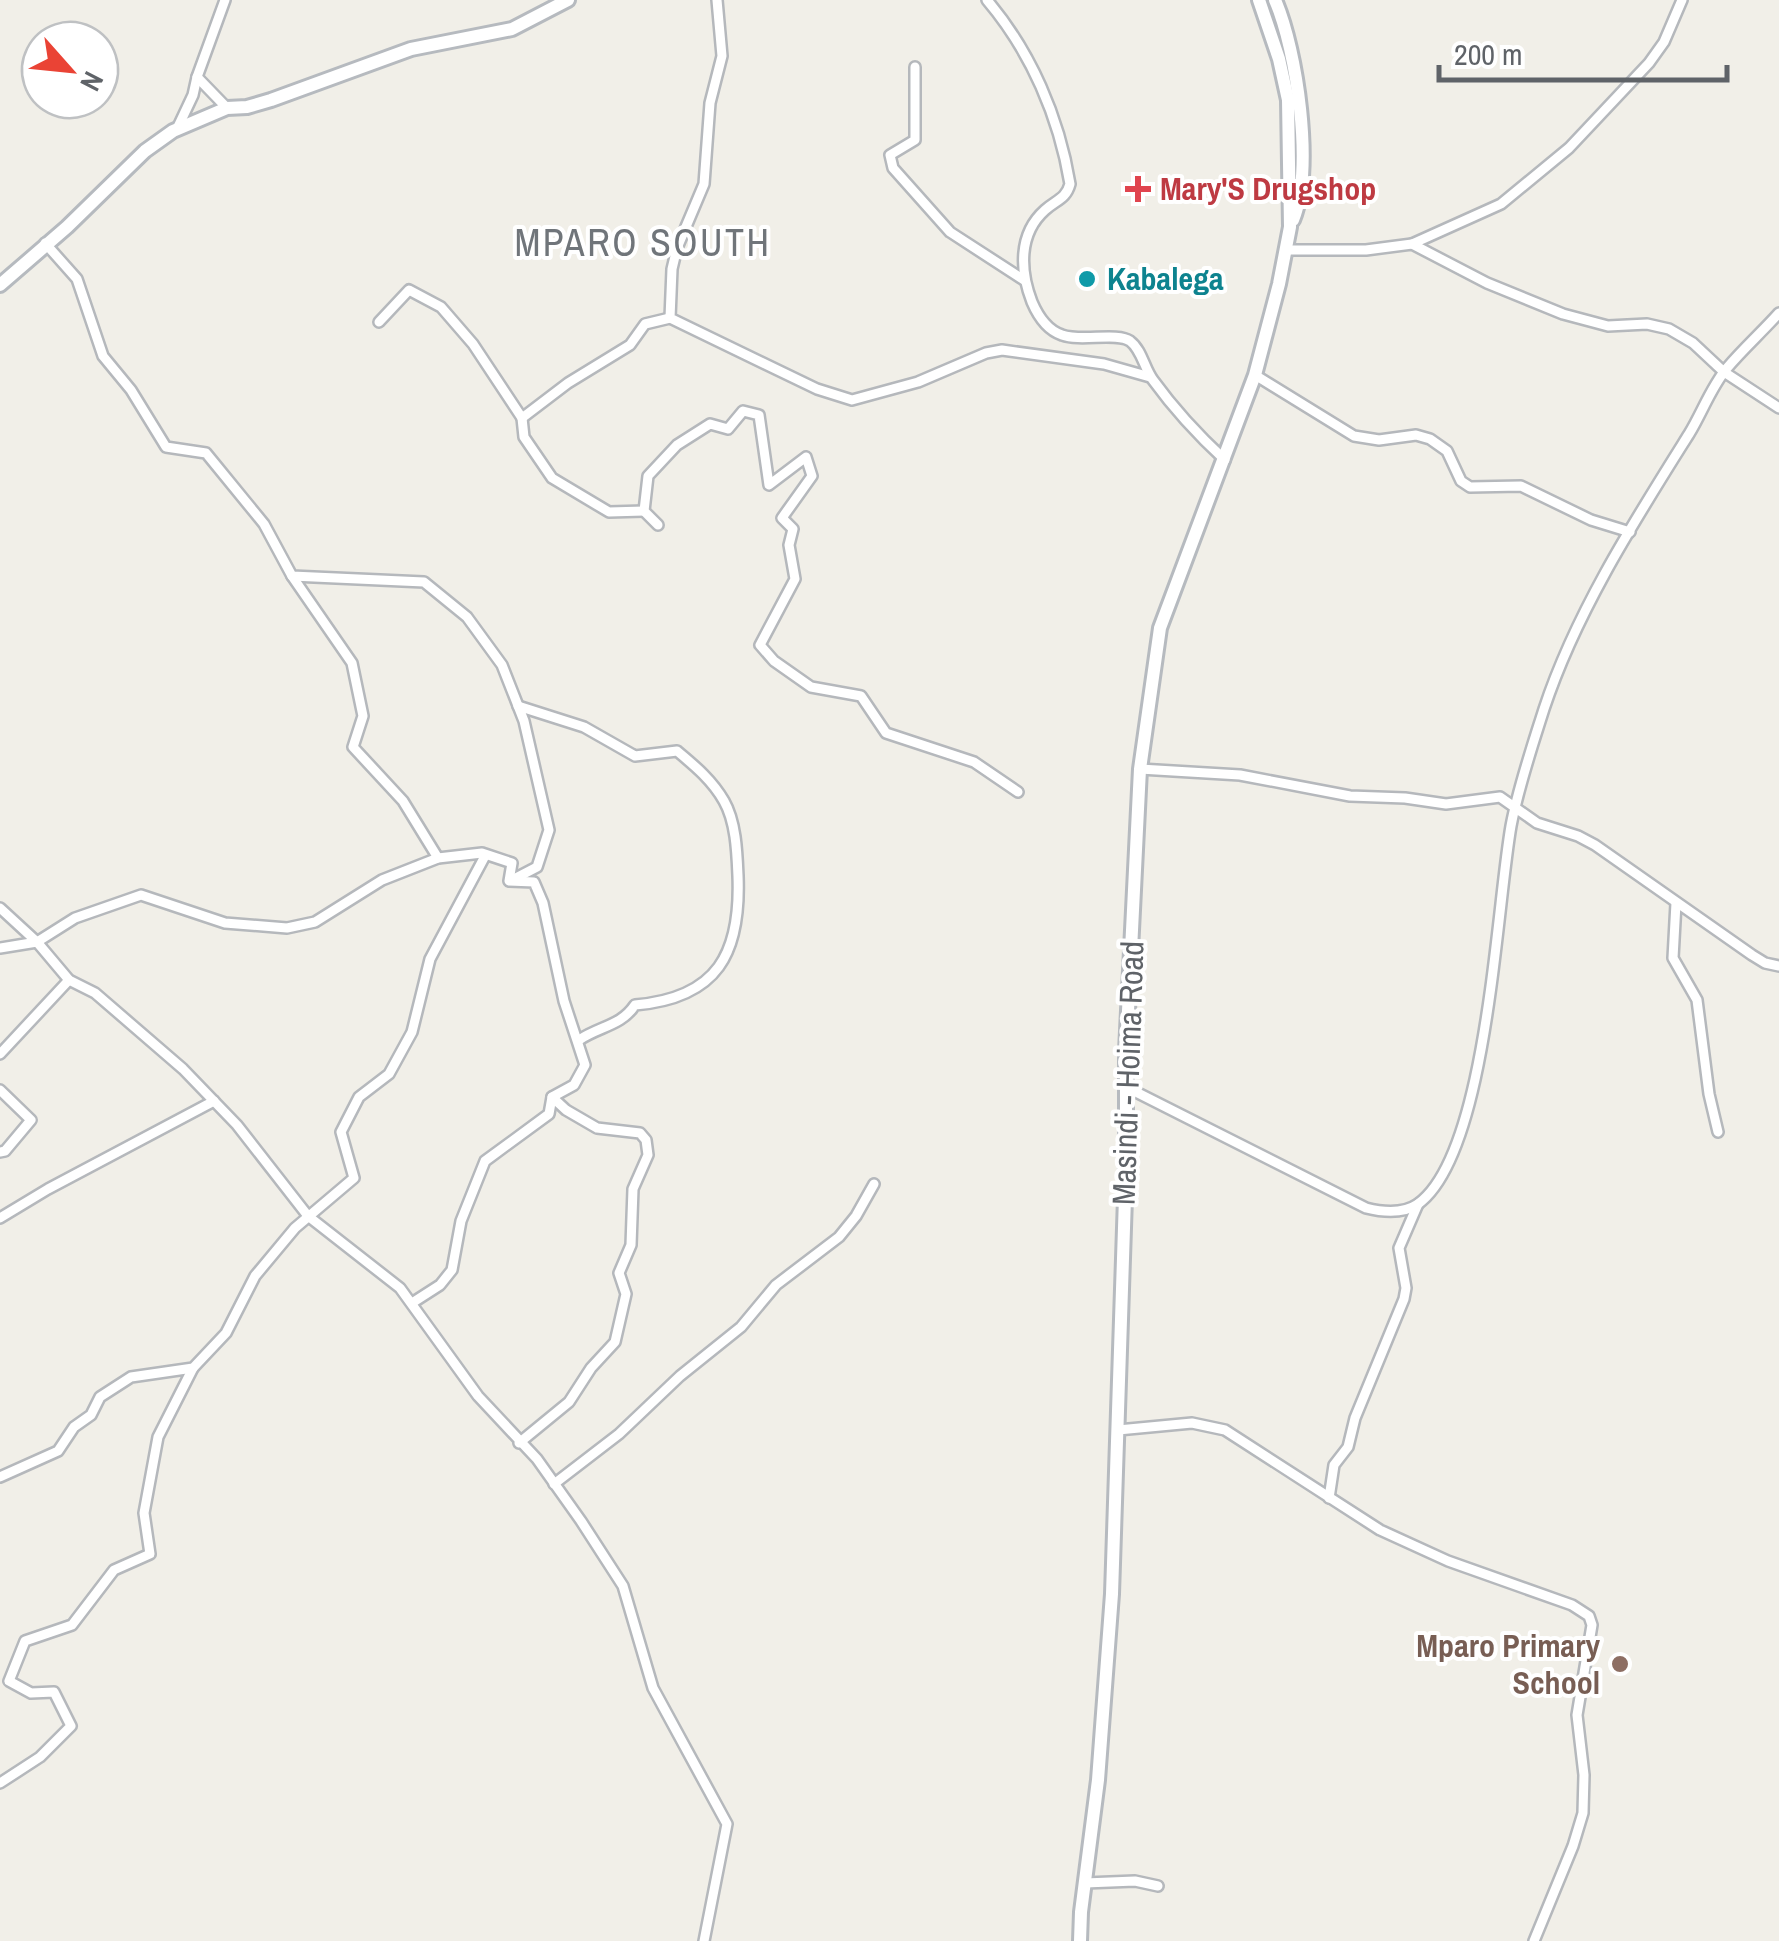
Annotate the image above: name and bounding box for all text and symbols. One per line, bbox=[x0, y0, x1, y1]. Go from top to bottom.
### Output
north arrow bbox=[20, 20, 120, 120]
scale bar bbox=[1439, 20, 1726, 82]
text: 200 m bbox=[1454, 34, 1522, 74]
text: N bbox=[72, 65, 113, 97]
place label: Mary'S Drugshop bbox=[1160, 167, 1376, 210]
marker: Mary'S Drugshop bbox=[1125, 176, 1151, 202]
district label: MPARO SOUTH bbox=[514, 217, 772, 268]
place label: Kabalega bbox=[1107, 257, 1224, 300]
marker: Kabalega bbox=[1076, 268, 1098, 290]
street label: Masindi - Hoima Road bbox=[1101, 940, 1154, 1206]
place label: Mparo Primary School bbox=[1416, 1624, 1600, 1704]
marker: Mparo Primary School bbox=[1609, 1653, 1631, 1675]

